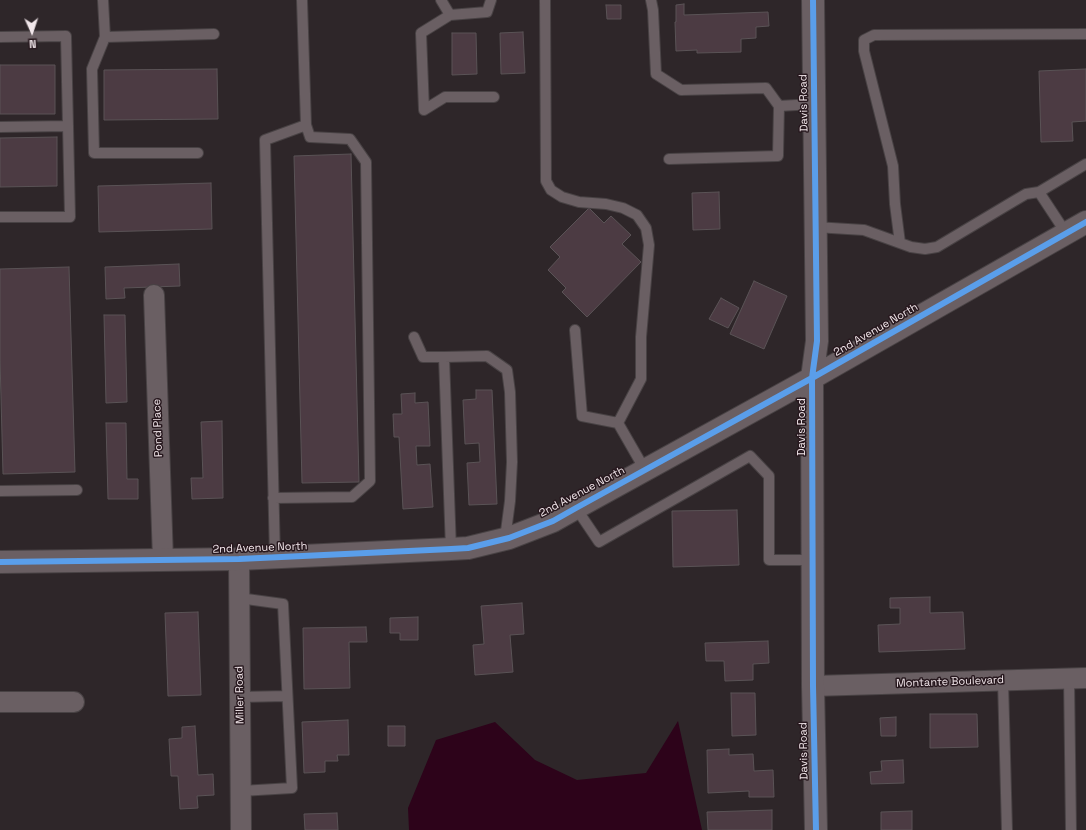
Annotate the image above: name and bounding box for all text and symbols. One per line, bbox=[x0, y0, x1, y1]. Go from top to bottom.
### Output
north arrow bbox=[12, 12, 52, 52]
text: N bbox=[29, 37, 37, 51]
street label: Davis Road bbox=[797, 74, 811, 132]
street label: 2nd Avenue North bbox=[832, 301, 920, 359]
street label: Davis Road bbox=[795, 398, 809, 456]
street label: Pond Place bbox=[150, 399, 166, 457]
street label: 2nd Avenue North bbox=[537, 464, 627, 520]
street label: 2nd Avenue North bbox=[212, 540, 308, 556]
street label: Miller Road bbox=[233, 666, 247, 724]
street label: Montante Boulevard bbox=[896, 674, 1004, 690]
street label: Davis Road bbox=[797, 722, 811, 780]

